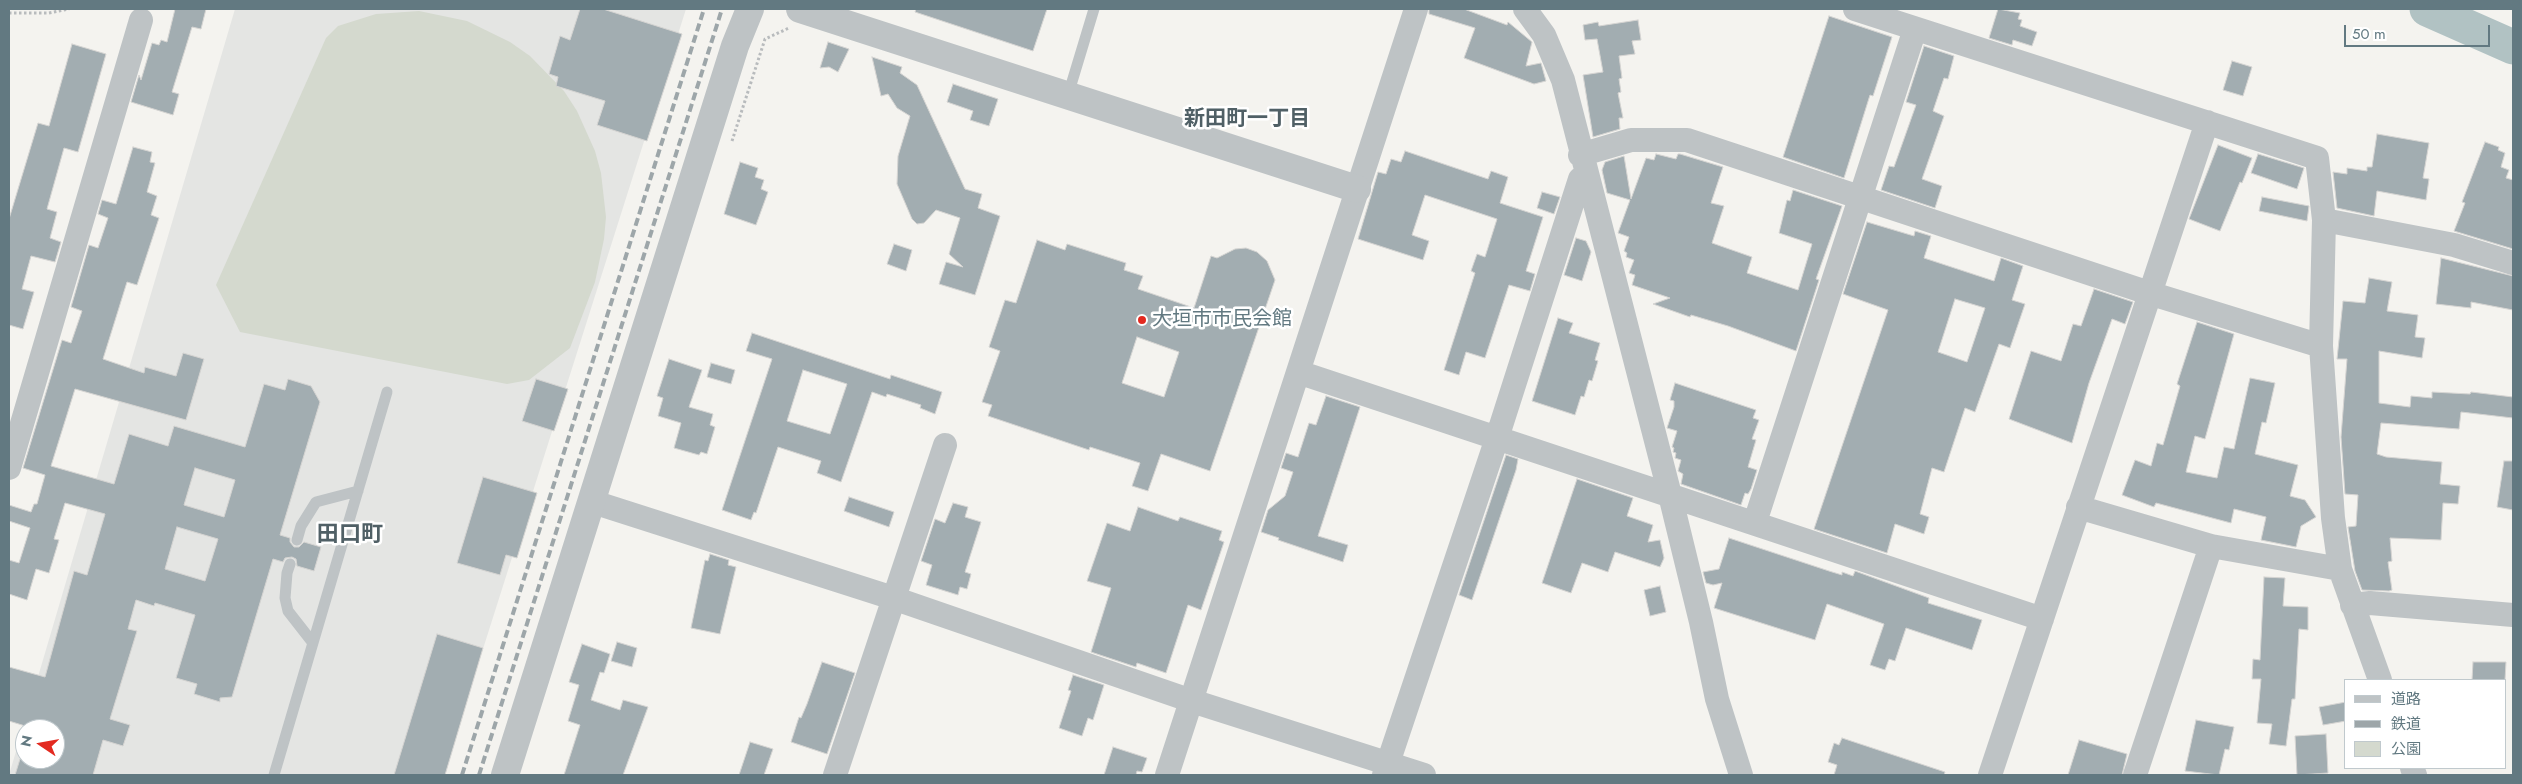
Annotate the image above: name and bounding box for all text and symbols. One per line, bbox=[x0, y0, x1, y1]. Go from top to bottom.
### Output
scale bar bbox=[2347, 15, 2493, 47]
text: 50 m bbox=[2352, 23, 2386, 45]
district label: 新田町一丁目 bbox=[1184, 107, 1310, 133]
place label: 大垣市市民会館 bbox=[1152, 308, 1292, 332]
marker: 大垣市市民会館 bbox=[1136, 314, 1148, 326]
district label: 田口町 bbox=[317, 523, 383, 549]
legend bbox=[2344, 679, 2507, 769]
text: 道路 bbox=[2391, 688, 2421, 710]
text: 鉄道 bbox=[2391, 713, 2421, 735]
north arrow bbox=[15, 719, 65, 769]
text: N bbox=[15, 734, 37, 749]
text: 公園 bbox=[2391, 738, 2421, 760]

